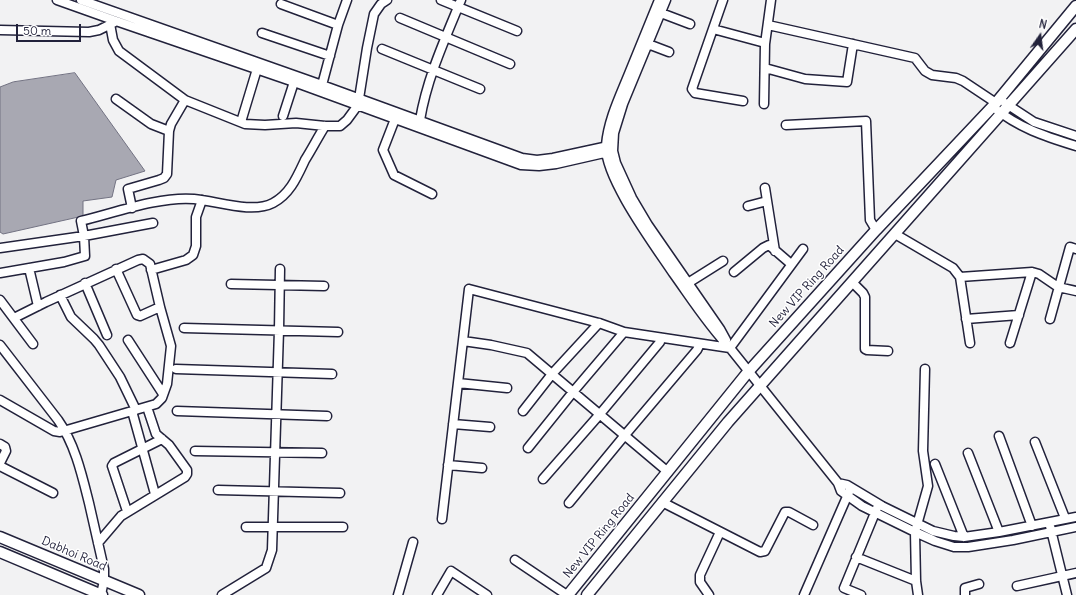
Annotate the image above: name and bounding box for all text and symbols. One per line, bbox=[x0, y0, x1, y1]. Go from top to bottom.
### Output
scale bar bbox=[18, 16, 83, 42]
north arrow bbox=[1020, 16, 1060, 56]
text: N bbox=[1038, 17, 1048, 32]
text: 50 m bbox=[23, 23, 51, 38]
street label: New VIP Ring Road bbox=[767, 243, 847, 331]
street label: New VIP Ring Road bbox=[560, 491, 638, 581]
street label: Dabhoi Road bbox=[39, 534, 109, 574]

